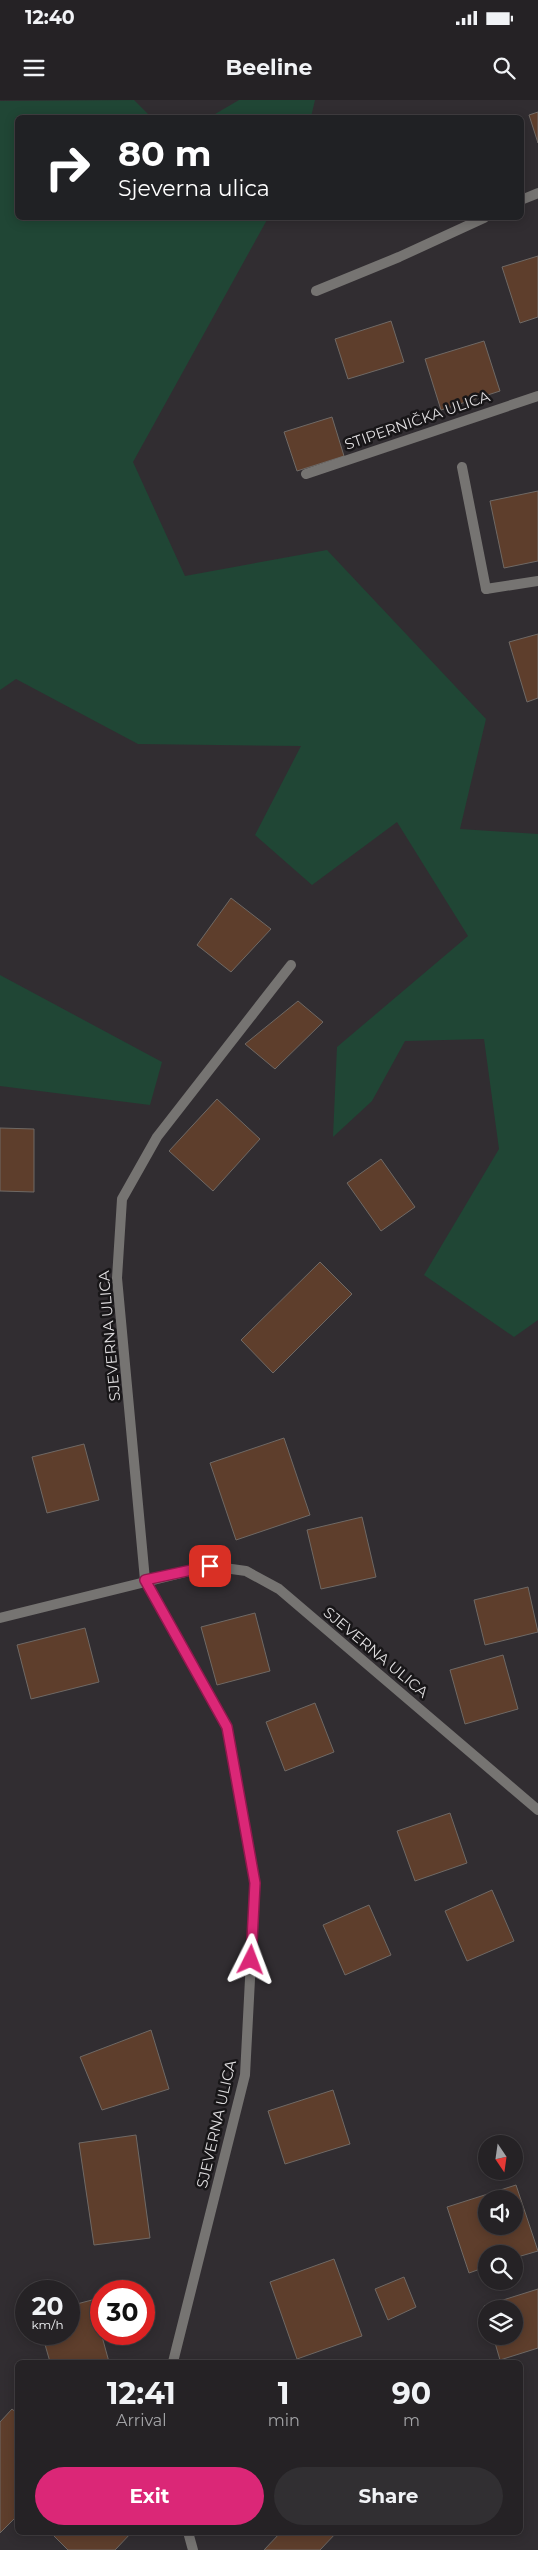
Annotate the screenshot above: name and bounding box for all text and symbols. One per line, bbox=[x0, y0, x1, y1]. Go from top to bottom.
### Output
text: 12:40 bbox=[25, 6, 75, 29]
icon: menu bbox=[20, 54, 48, 82]
text: Beeline bbox=[225, 54, 313, 81]
icon: search bbox=[490, 54, 518, 82]
text: 80 m bbox=[118, 132, 212, 175]
icon: right bbox=[35, 135, 100, 200]
text: Sjeverna ulica bbox=[118, 175, 270, 202]
street label: STIPERNIČKA ULICA bbox=[342, 386, 492, 454]
street label: SJEVERNA ULICA bbox=[94, 1270, 124, 1402]
pin bbox=[189, 1545, 231, 1587]
icon: arrive bbox=[196, 1552, 224, 1580]
street label: SJEVERNA ULICA bbox=[320, 1603, 432, 1702]
position arrow bbox=[224, 1933, 276, 1985]
street label: SJEVERNA ULICA bbox=[192, 2058, 240, 2190]
north arrow bbox=[478, 2135, 522, 2180]
map controls bbox=[478, 2135, 523, 2345]
button: sound bbox=[478, 2190, 523, 2235]
button: search bbox=[478, 2245, 523, 2290]
speed limit sign: 30 bbox=[90, 2280, 155, 2345]
text: 20 bbox=[32, 2291, 63, 2321]
button: layers bbox=[478, 2300, 523, 2345]
text: km/h bbox=[31, 2317, 64, 2332]
text: 12:41 bbox=[107, 2375, 176, 2412]
text: 1 bbox=[278, 2375, 290, 2412]
text: 90 bbox=[392, 2375, 431, 2412]
text: Arrival bbox=[116, 2411, 167, 2430]
text: min bbox=[268, 2411, 300, 2430]
text: m bbox=[403, 2411, 420, 2430]
button: Exit bbox=[35, 2467, 264, 2525]
button: Share bbox=[274, 2467, 503, 2525]

